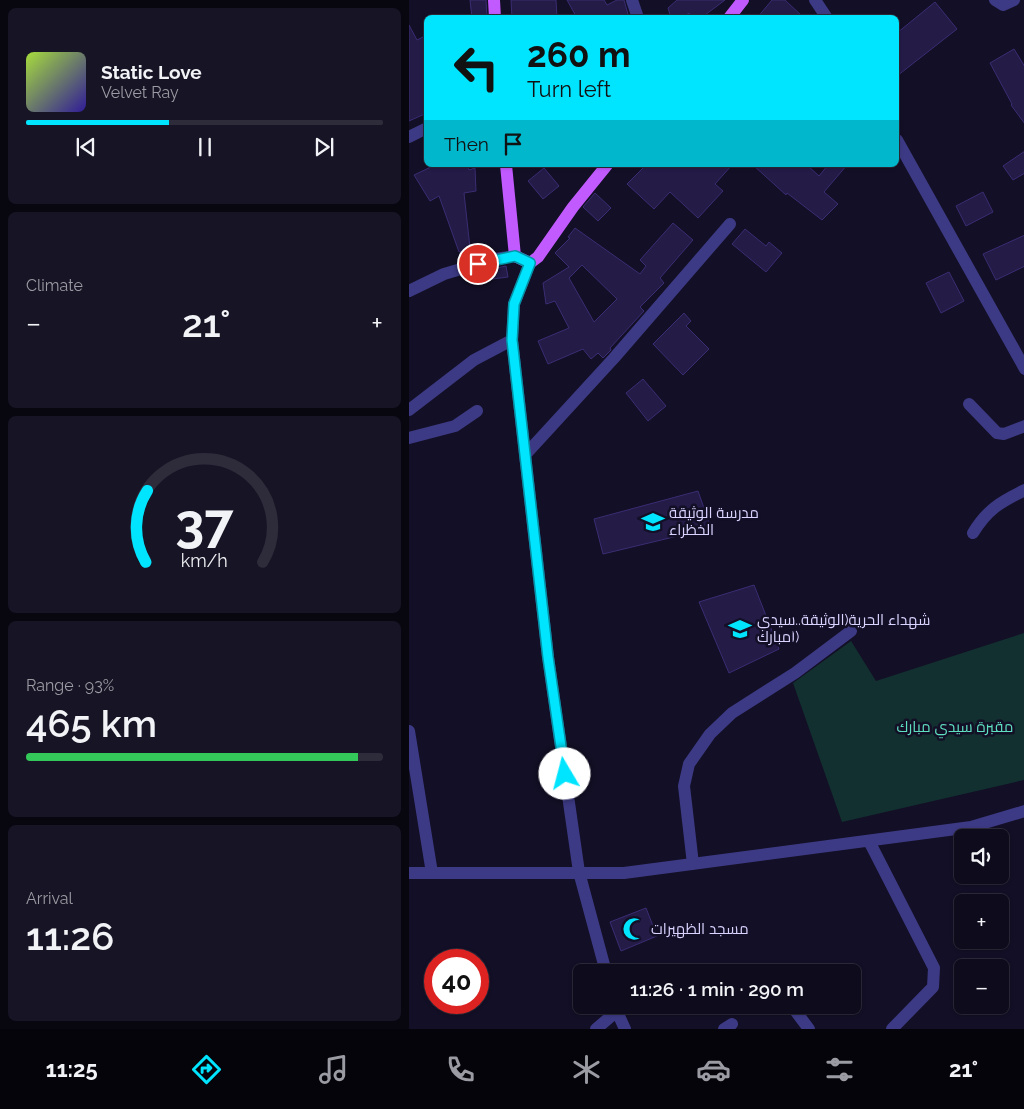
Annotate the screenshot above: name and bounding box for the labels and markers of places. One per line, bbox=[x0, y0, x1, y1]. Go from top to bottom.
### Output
pin bbox=[457, 243, 499, 285]
place label: مدرسة الوثيقة الخظراء bbox=[669, 504, 759, 539]
school or university icon: مدرسة الوثيقة الخظراء bbox=[640, 509, 666, 535]
place label: شهداء الحرية(الوثيقة..سيدي امبارك) bbox=[757, 611, 930, 646]
school or university icon: شهداء الحرية(الوثيقة..سيدي امبارك) bbox=[727, 616, 753, 642]
mosque icon: مسجد الظهيرات bbox=[621, 916, 647, 942]
place label: مسجد الظهيرات bbox=[651, 920, 749, 939]

